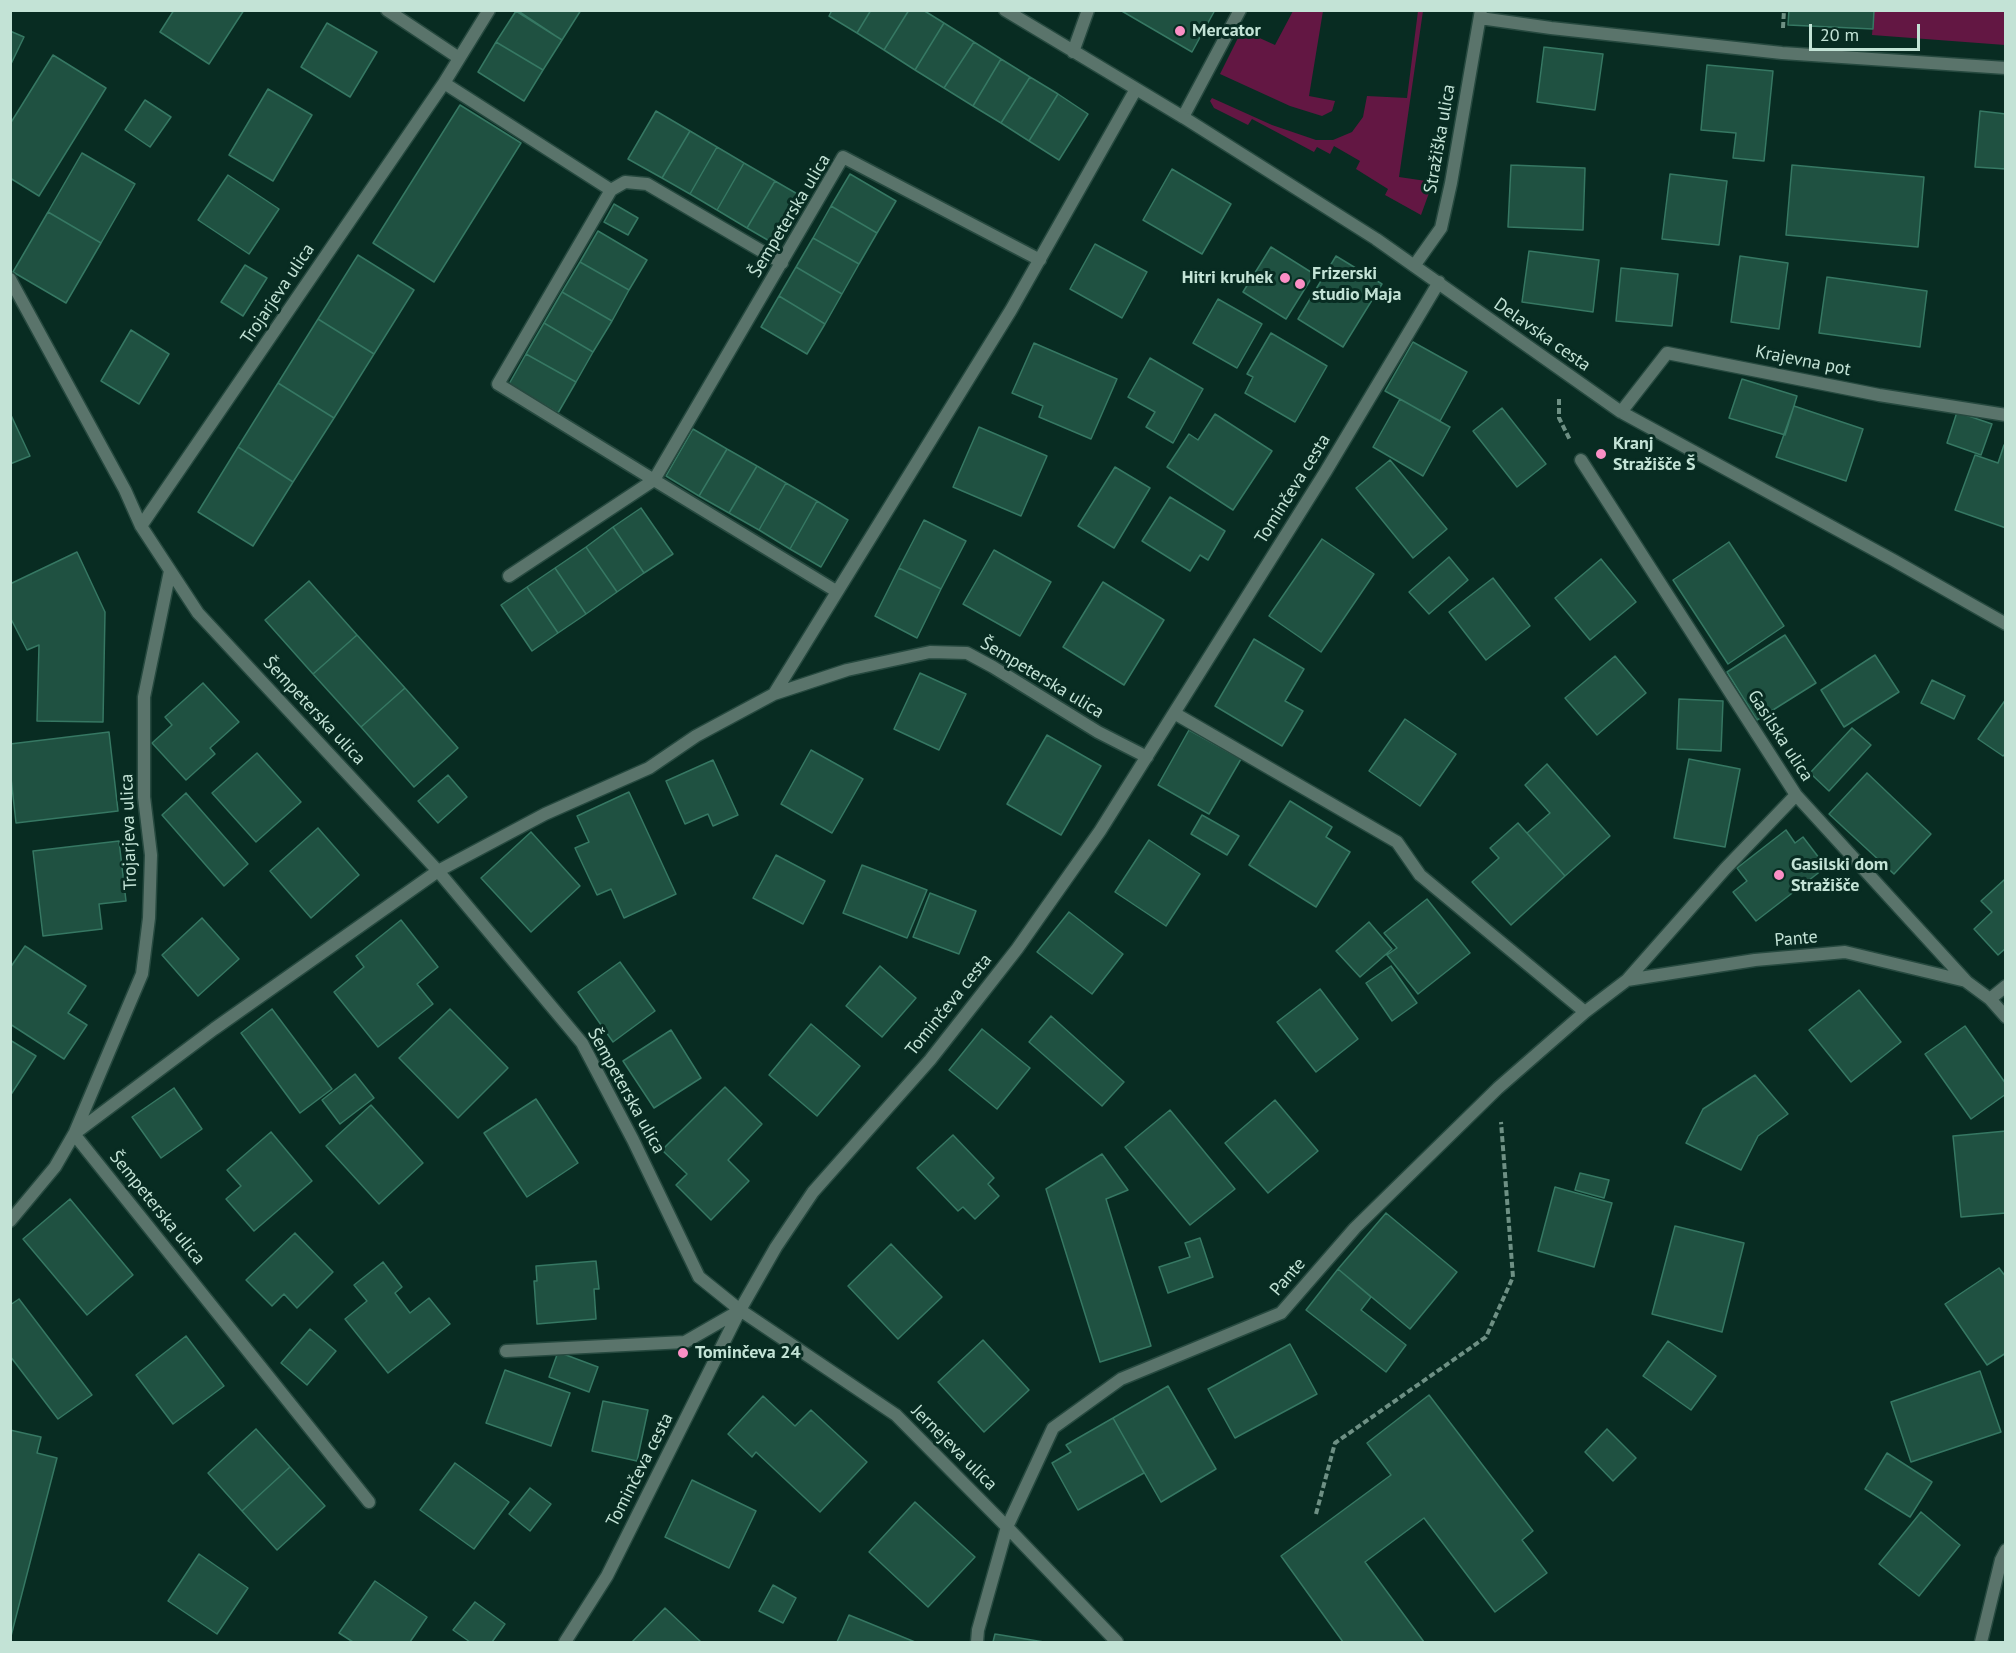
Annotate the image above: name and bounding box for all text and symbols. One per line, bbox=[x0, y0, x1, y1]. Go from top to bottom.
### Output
scale bar bbox=[1812, 12, 1923, 50]
place label: Mercator bbox=[1192, 20, 1261, 42]
text: 20 m bbox=[1820, 23, 1859, 46]
marker: Mercator bbox=[1173, 24, 1187, 38]
street label: Stražiška ulica bbox=[1420, 83, 1460, 195]
street label: Šempeterska ulica bbox=[745, 150, 835, 282]
street label: Trojarjeva ulica bbox=[236, 240, 320, 348]
place label: Frizerski studio Maja bbox=[1312, 263, 1401, 306]
place label: Hitri kruhek bbox=[1182, 267, 1273, 289]
marker: Hitri kruhek bbox=[1278, 271, 1292, 285]
marker: Frizerski studio Maja bbox=[1293, 277, 1307, 291]
street label: Delavska cesta bbox=[1489, 294, 1595, 376]
street label: Krajevna pot bbox=[1753, 341, 1853, 381]
street label: Tominčeva cesta bbox=[1251, 430, 1335, 548]
place label: Kranj Stražišče Š bbox=[1613, 433, 1695, 476]
marker: Kranj Stražišče Š bbox=[1594, 447, 1608, 461]
street label: Šempeterska ulica bbox=[976, 633, 1108, 723]
street label: Šempeterska ulica bbox=[258, 652, 370, 770]
street label: Gasilska ulica bbox=[1743, 686, 1817, 786]
street label: Trojarjeva ulica bbox=[116, 773, 142, 891]
place label: Gasilski dom Stražišče bbox=[1791, 854, 1888, 896]
marker: Gasilski dom Stražišče bbox=[1772, 868, 1786, 882]
street label: Pante bbox=[1774, 926, 1818, 952]
street label: Tominčeva cesta bbox=[901, 950, 997, 1060]
street label: Šempeterska ulica bbox=[583, 1024, 669, 1158]
street label: Šempeterska ulica bbox=[105, 1147, 209, 1269]
street label: Pante bbox=[1266, 1254, 1310, 1300]
place label: Tominčeva 24 bbox=[695, 1342, 801, 1364]
marker: Tominčeva 24 bbox=[676, 1346, 690, 1360]
street label: Jernejeva ulica bbox=[907, 1401, 1001, 1495]
street label: Tominčeva cesta bbox=[602, 1409, 678, 1531]

